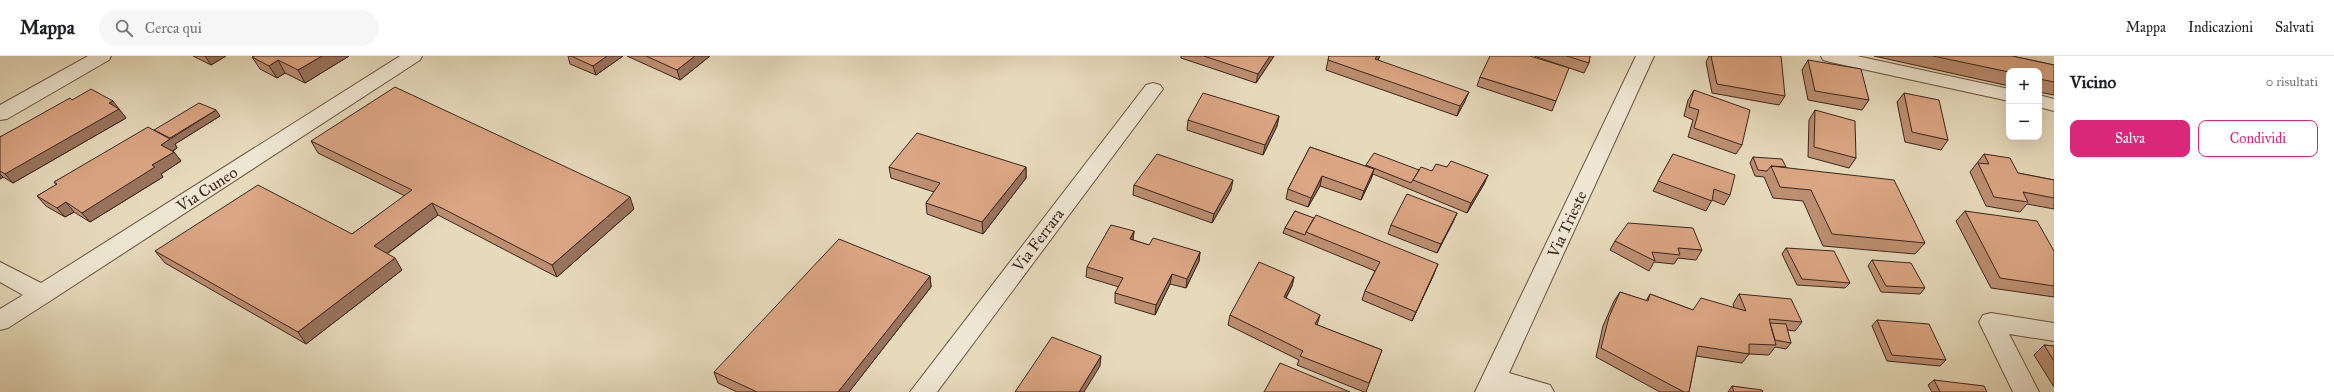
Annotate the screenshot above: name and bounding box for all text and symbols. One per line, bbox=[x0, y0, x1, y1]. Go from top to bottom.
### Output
search box bbox=[99, 10, 379, 46]
text: Mappa bbox=[20, 16, 75, 39]
icon: search bbox=[113, 17, 135, 39]
text: Cerca qui bbox=[145, 19, 202, 37]
text: Mappa bbox=[2126, 19, 2166, 36]
text: Indicazioni bbox=[2188, 19, 2253, 36]
text: Salvati bbox=[2275, 19, 2314, 36]
map controls bbox=[2006, 68, 2042, 140]
button: + bbox=[2006, 68, 2042, 104]
text: Vicino bbox=[2070, 72, 2116, 93]
text: 0 risultati bbox=[2266, 74, 2318, 90]
button: − bbox=[2006, 104, 2042, 140]
button: Salva bbox=[2070, 120, 2190, 157]
button: Condividi bbox=[2198, 120, 2318, 157]
street label: Via Cuneo bbox=[172, 162, 241, 216]
street label: Via Trieste bbox=[1543, 187, 1591, 261]
street label: Via Ferrara bbox=[1008, 205, 1068, 276]

